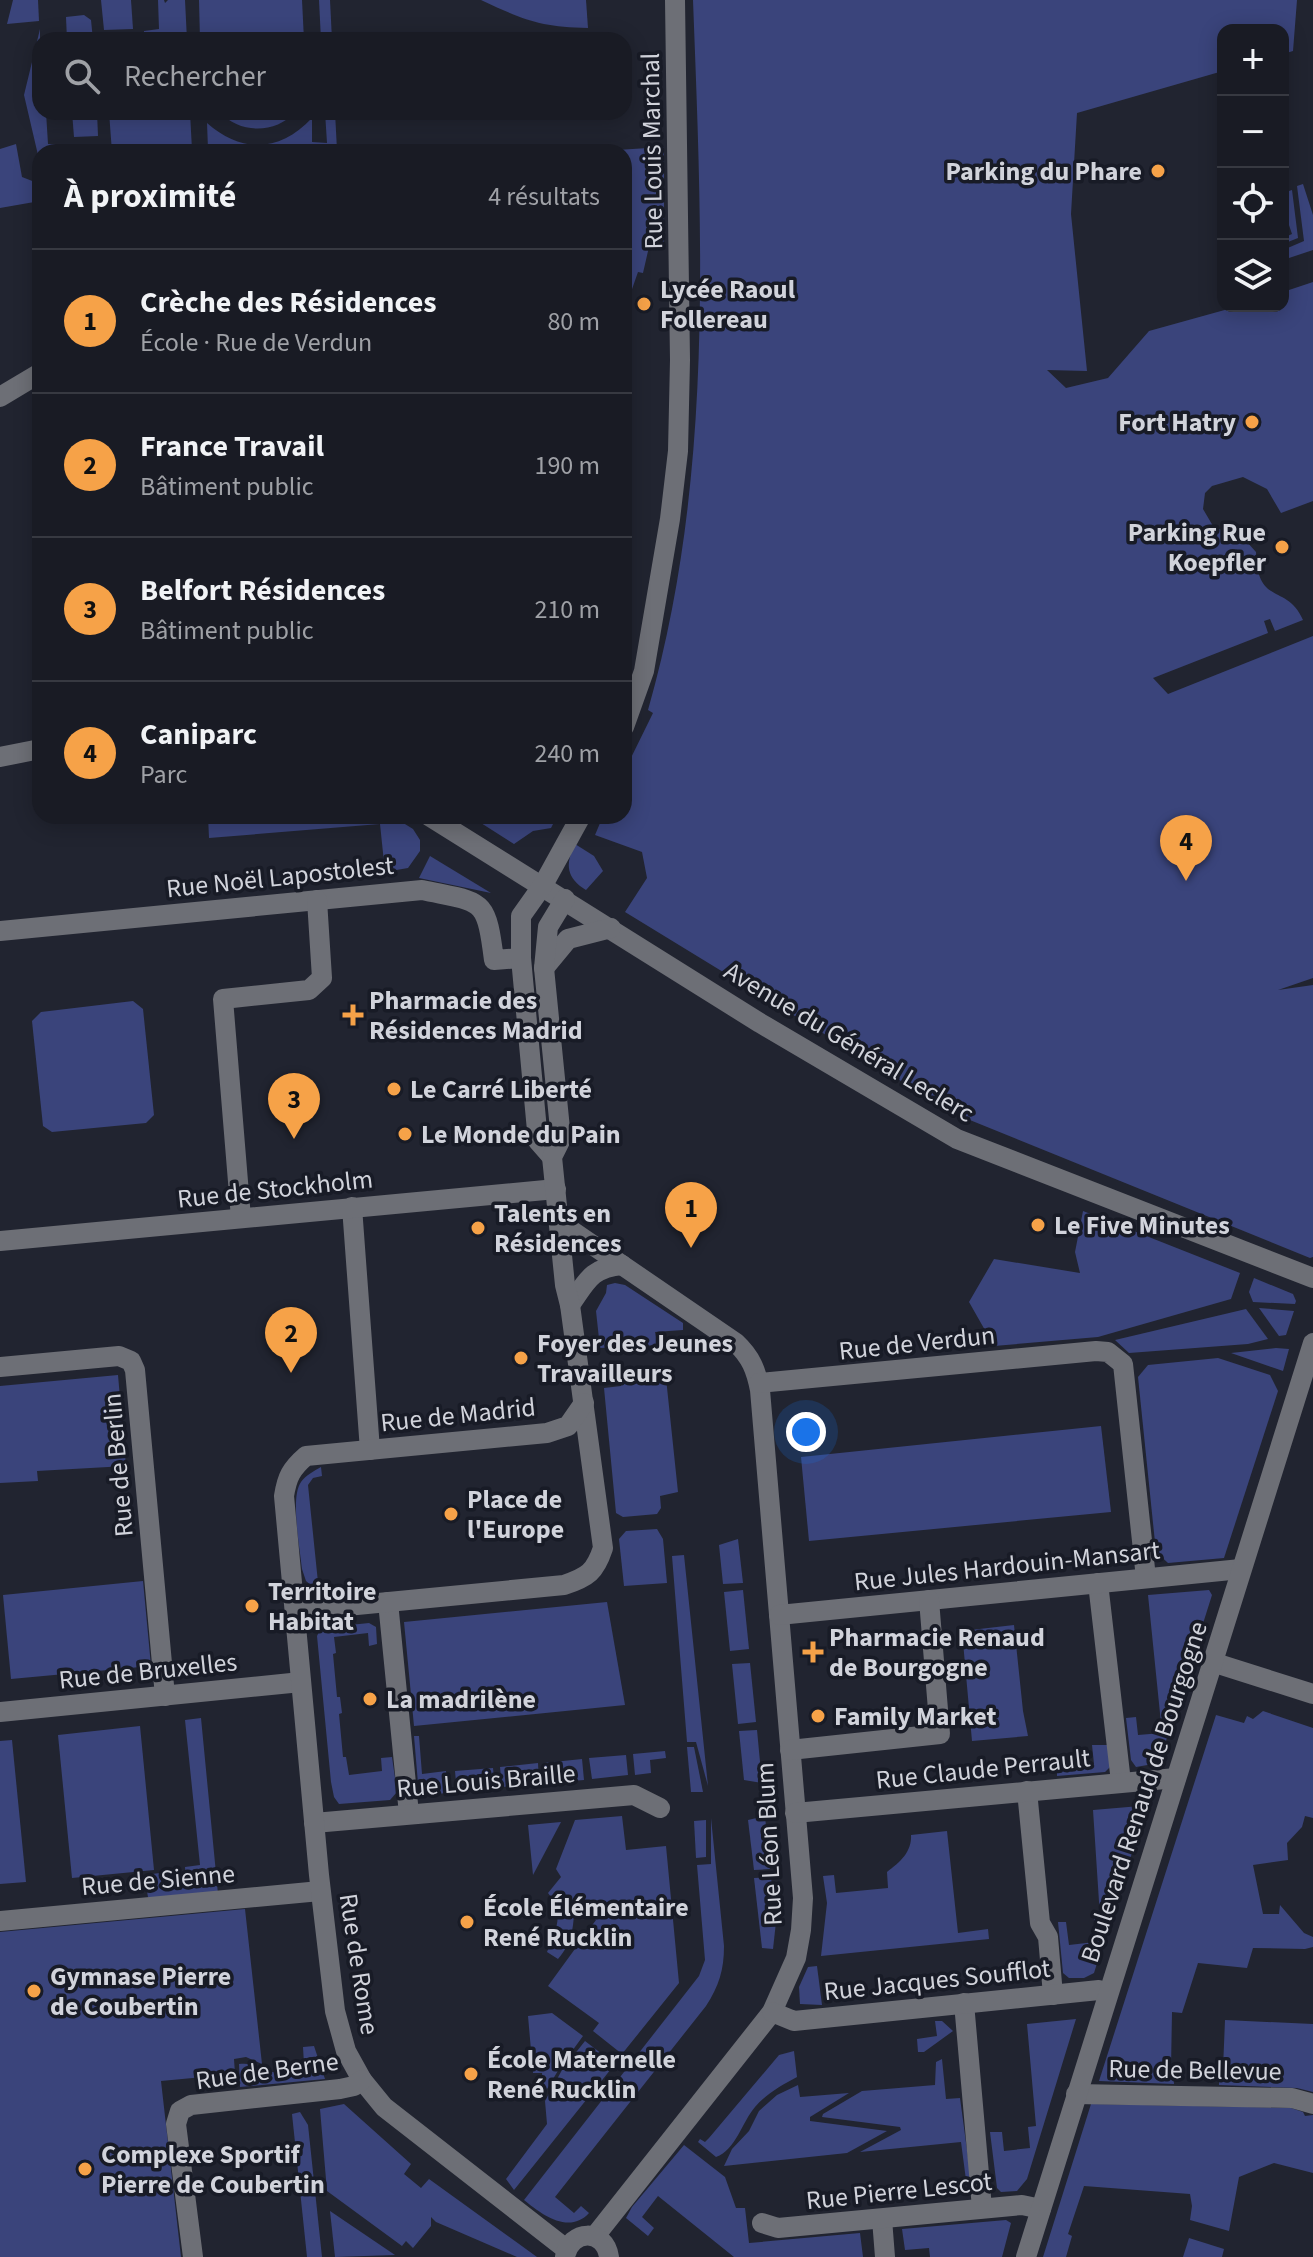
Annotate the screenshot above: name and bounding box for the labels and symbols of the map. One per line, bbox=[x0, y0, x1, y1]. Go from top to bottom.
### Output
street label: Rue Louis Marchal bbox=[632, 52, 672, 250]
place label: Parking du Phare bbox=[945, 153, 1142, 190]
marker: Parking du Phare bbox=[1149, 162, 1167, 180]
place label: Lycée Raoul Follereau bbox=[660, 271, 796, 338]
marker: Lycée Raoul Follereau bbox=[635, 295, 653, 313]
place label: Fort Hatry bbox=[1118, 404, 1236, 441]
marker: Fort Hatry bbox=[1243, 413, 1261, 431]
place label: Parking Rue Koepfler bbox=[1128, 514, 1267, 581]
marker: Parking Rue Koepfler bbox=[1273, 538, 1291, 556]
pin: 4 bbox=[1160, 815, 1212, 881]
street label: Rue Noël Lapostolest bbox=[164, 847, 396, 907]
street label: Avenue du Général Leclerc bbox=[717, 953, 981, 1132]
place label: Pharmacie des Résidences Madrid bbox=[369, 982, 583, 1049]
marker: Pharmacie des Résidences Madrid bbox=[344, 1006, 362, 1024]
place label: Le Carré Liberté bbox=[410, 1071, 592, 1108]
pin: 3 bbox=[268, 1073, 320, 1139]
marker: Le Carré Liberté bbox=[385, 1080, 403, 1098]
place label: Le Monde du Pain bbox=[421, 1116, 621, 1153]
marker: Le Monde du Pain bbox=[396, 1125, 414, 1143]
street label: Rue de Stockholm bbox=[175, 1160, 375, 1218]
pin: 1 bbox=[665, 1182, 717, 1248]
place label: Talents en Résidences bbox=[494, 1195, 622, 1262]
place label: Le Five Minutes bbox=[1054, 1207, 1230, 1244]
marker: Le Five Minutes bbox=[1029, 1216, 1047, 1234]
marker: Talents en Résidences bbox=[469, 1219, 487, 1237]
pin: 2 bbox=[265, 1307, 317, 1373]
street label: Rue de Verdun bbox=[837, 1316, 997, 1370]
place label: Foyer des Jeunes Travailleurs bbox=[537, 1325, 733, 1392]
marker: Foyer des Jeunes Travailleurs bbox=[512, 1349, 530, 1367]
street label: Rue de Madrid bbox=[379, 1388, 537, 1442]
street label: Rue de Berlin bbox=[93, 1392, 143, 1538]
your location bbox=[786, 1412, 826, 1452]
place label: Place de l'Europe bbox=[467, 1481, 564, 1548]
marker: Place de l'Europe bbox=[442, 1505, 460, 1523]
street label: Rue Jules Hardouin-Mansart bbox=[852, 1532, 1162, 1600]
place label: Territoire Habitat bbox=[268, 1573, 376, 1640]
marker: Territoire Habitat bbox=[243, 1597, 261, 1615]
street label: Boulevard Renaud de Bourgogne bbox=[1071, 1617, 1217, 1967]
place label: Pharmacie Renaud de Bourgogne bbox=[829, 1619, 1045, 1686]
street label: Rue de Bruxelles bbox=[57, 1643, 239, 1699]
marker: Pharmacie Renaud de Bourgogne bbox=[804, 1643, 822, 1661]
place label: La madrilène bbox=[386, 1681, 536, 1718]
marker: La madrilène bbox=[361, 1690, 379, 1708]
place label: Family Market bbox=[834, 1698, 997, 1735]
marker: Family Market bbox=[809, 1707, 827, 1725]
street label: Rue Claude Perrault bbox=[874, 1739, 1092, 1799]
street label: Rue Louis Braille bbox=[395, 1755, 577, 1807]
street label: Rue Léon Blum bbox=[746, 1761, 792, 1927]
street label: Rue de Sienne bbox=[80, 1855, 236, 1905]
place label: École Élémentaire René Rucklin bbox=[483, 1889, 689, 1956]
street label: Rue de Rome bbox=[330, 1891, 388, 2037]
marker: École Élémentaire René Rucklin bbox=[458, 1913, 476, 1931]
street label: Rue Jacques Soufflot bbox=[822, 1950, 1052, 2010]
place label: Gymnase Pierre de Coubertin bbox=[50, 1958, 231, 2025]
marker: Gymnase Pierre de Coubertin bbox=[25, 1982, 43, 2000]
place label: École Maternelle René Rucklin bbox=[487, 2041, 676, 2108]
street label: Rue de Berne bbox=[193, 2043, 341, 2099]
street label: Rue de Bellevue bbox=[1108, 2050, 1282, 2090]
marker: École Maternelle René Rucklin bbox=[462, 2065, 480, 2083]
place label: Complexe Sportif Pierre de Coubertin bbox=[101, 2136, 325, 2203]
marker: Complexe Sportif Pierre de Coubertin bbox=[76, 2160, 94, 2178]
street label: Rue Pierre Lescot bbox=[804, 2163, 994, 2219]

